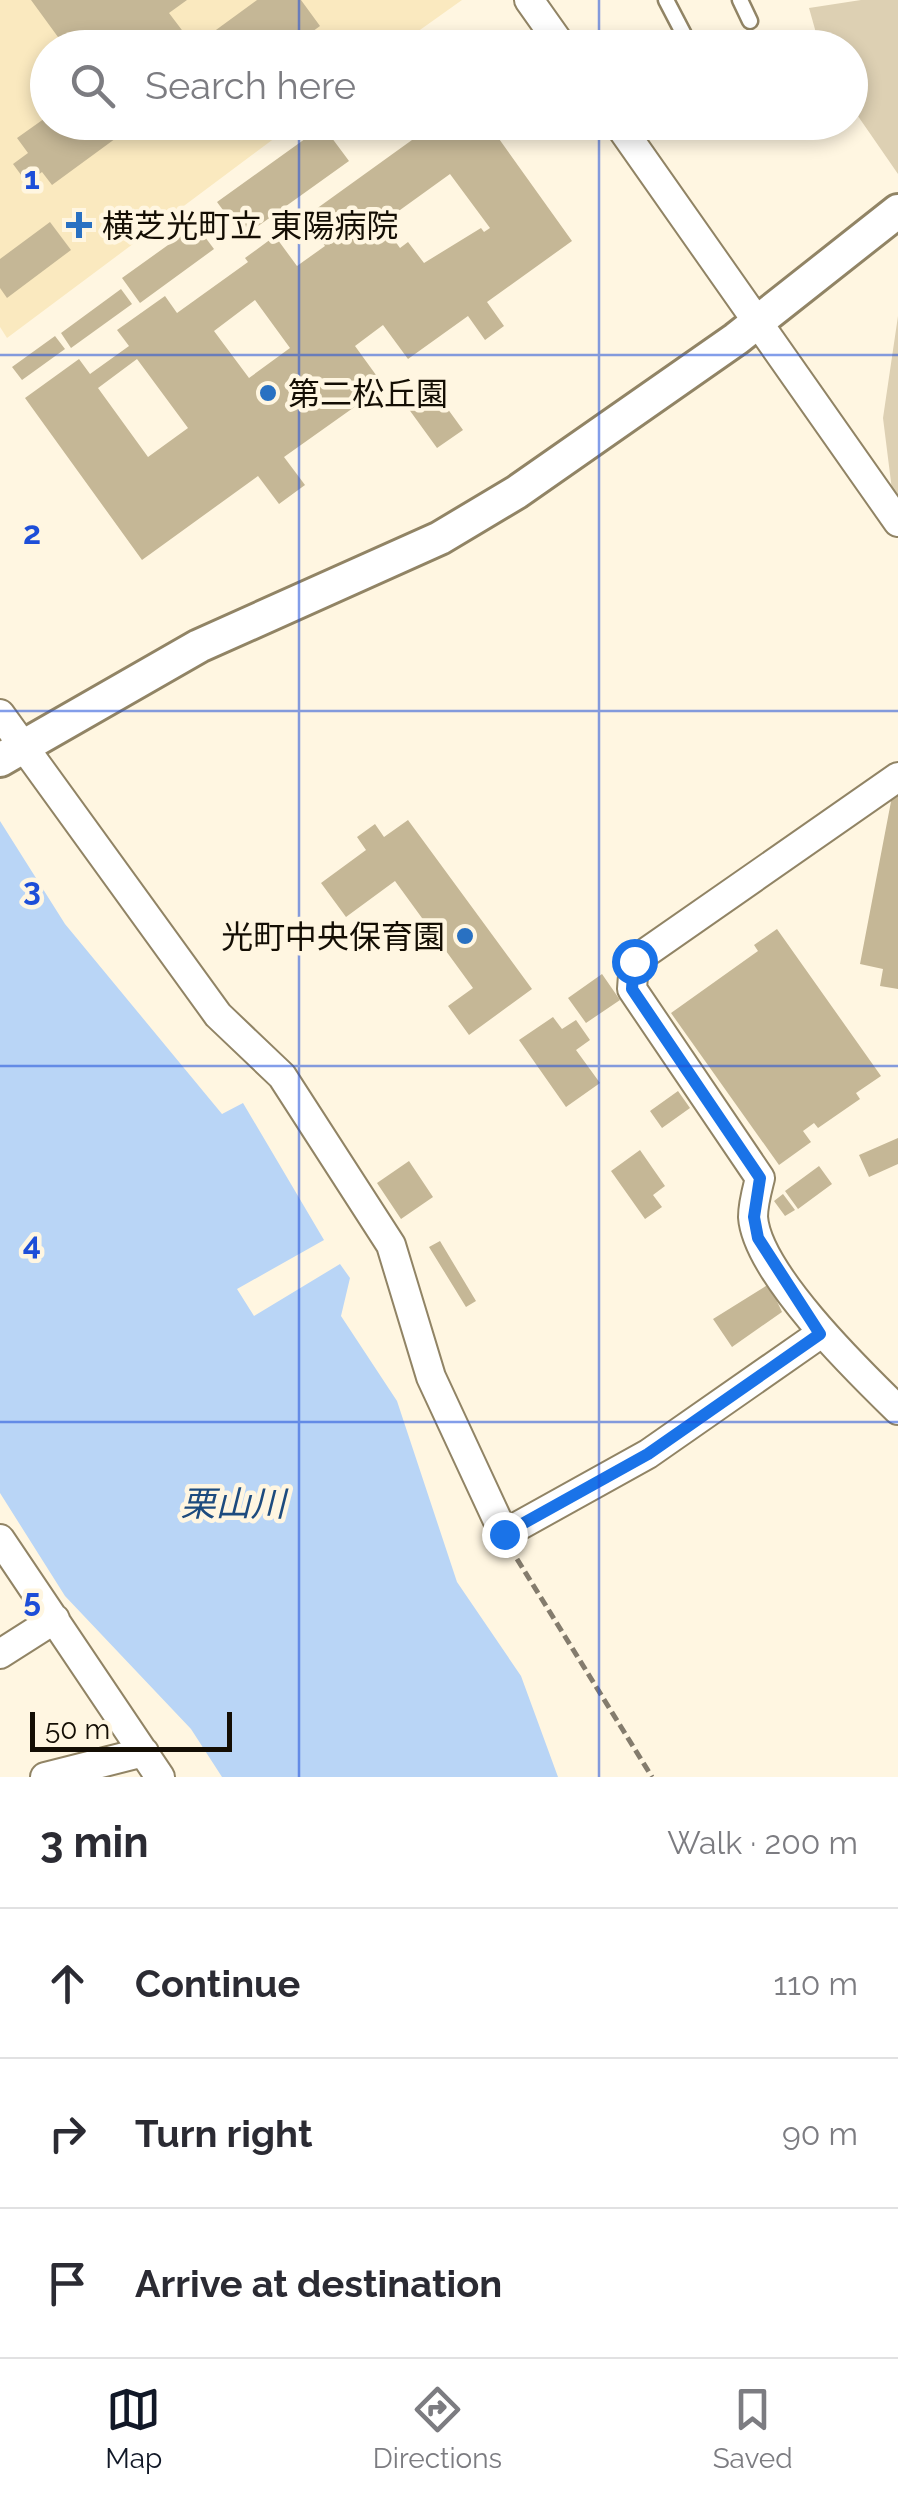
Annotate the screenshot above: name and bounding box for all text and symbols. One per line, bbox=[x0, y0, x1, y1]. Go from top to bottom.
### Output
search box bbox=[30, 30, 868, 140]
icon: search bbox=[65, 58, 120, 113]
text: Search here bbox=[145, 63, 356, 108]
text: 1 bbox=[24, 159, 40, 196]
place label: 横芝光町立 東陽病院 bbox=[102, 207, 398, 244]
marker: 横芝光町立 東陽病院 bbox=[66, 212, 92, 238]
place label: 第二松丘園 bbox=[288, 375, 448, 412]
marker: 第二松丘園 bbox=[257, 382, 279, 404]
text: 2 bbox=[23, 514, 41, 551]
text: 3 bbox=[23, 870, 41, 907]
place label: 光町中央保育園 bbox=[221, 918, 445, 955]
marker: 光町中央保育園 bbox=[454, 925, 476, 947]
route start bbox=[612, 939, 658, 985]
text: 4 bbox=[23, 1225, 41, 1262]
water label: 栗山川 bbox=[180, 1483, 289, 1524]
route end bbox=[482, 1512, 528, 1558]
text: 5 bbox=[23, 1581, 41, 1618]
scale bar bbox=[30, 1707, 232, 1752]
text: 50 m bbox=[45, 1713, 110, 1746]
text: 3 min bbox=[40, 1818, 149, 1867]
text: Walk · 200 m bbox=[667, 1824, 858, 1861]
icon: ahead bbox=[40, 1956, 95, 2011]
text: Continue bbox=[135, 1961, 300, 2006]
text: 110 m bbox=[773, 1965, 858, 2002]
icon: right bbox=[40, 2106, 95, 2161]
text: Turn right bbox=[135, 2111, 312, 2156]
text: 90 m bbox=[782, 2115, 858, 2152]
icon: arrive bbox=[40, 2256, 95, 2311]
text: Arrive at destination bbox=[135, 2261, 502, 2306]
tab: Map bbox=[105, 2382, 162, 2475]
tab: Directions bbox=[373, 2382, 502, 2475]
tab: Saved bbox=[713, 2382, 793, 2475]

